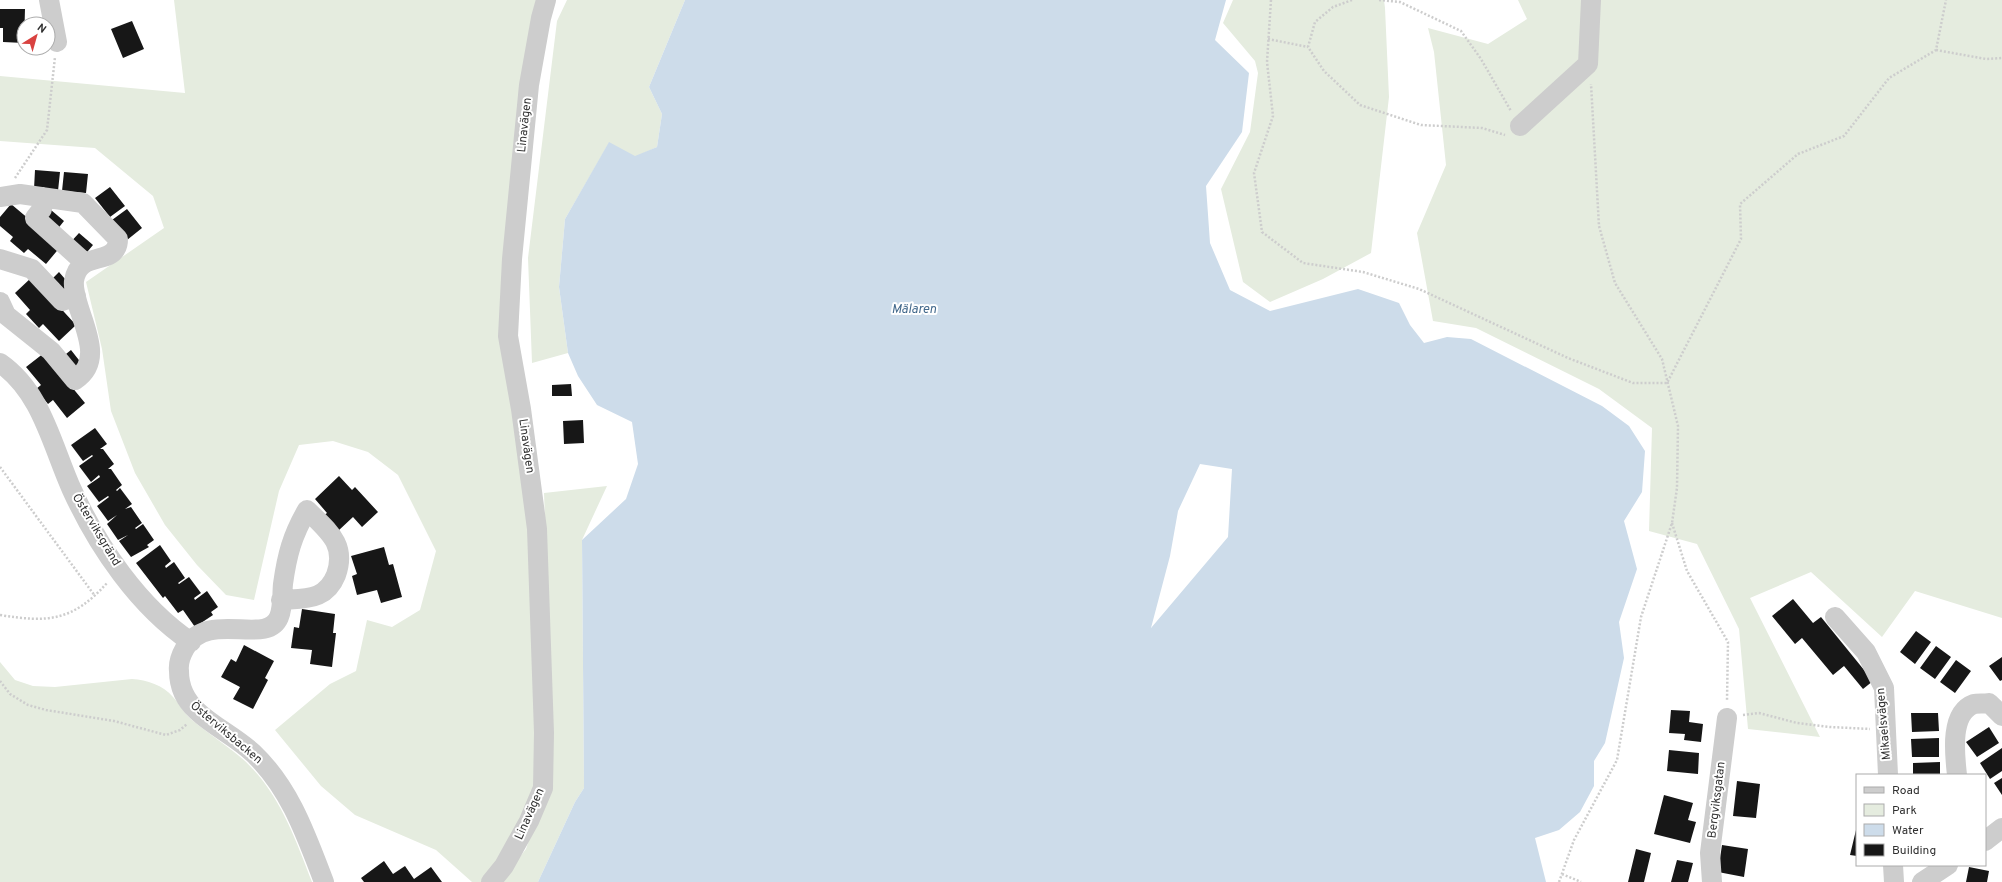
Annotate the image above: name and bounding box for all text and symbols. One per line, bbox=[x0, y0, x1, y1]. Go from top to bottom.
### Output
north arrow bbox=[16, 16, 56, 56]
text: N bbox=[34, 21, 49, 37]
street label: Linavägen bbox=[514, 97, 536, 153]
water label: Mälaren bbox=[892, 302, 936, 318]
street label: Linavägen bbox=[514, 418, 538, 474]
street label: Österviksgränd bbox=[68, 491, 124, 569]
street label: Mikaelsvägen bbox=[1873, 687, 1895, 761]
street label: Österviksbacken bbox=[187, 698, 265, 768]
street label: Bergviksgatan bbox=[1704, 761, 1730, 839]
legend bbox=[1856, 774, 1986, 866]
text: Road bbox=[1892, 783, 1920, 799]
street label: Linavägen bbox=[511, 786, 549, 842]
text: Park bbox=[1892, 803, 1917, 819]
text: Water bbox=[1892, 823, 1924, 839]
text: Building bbox=[1892, 843, 1936, 859]

